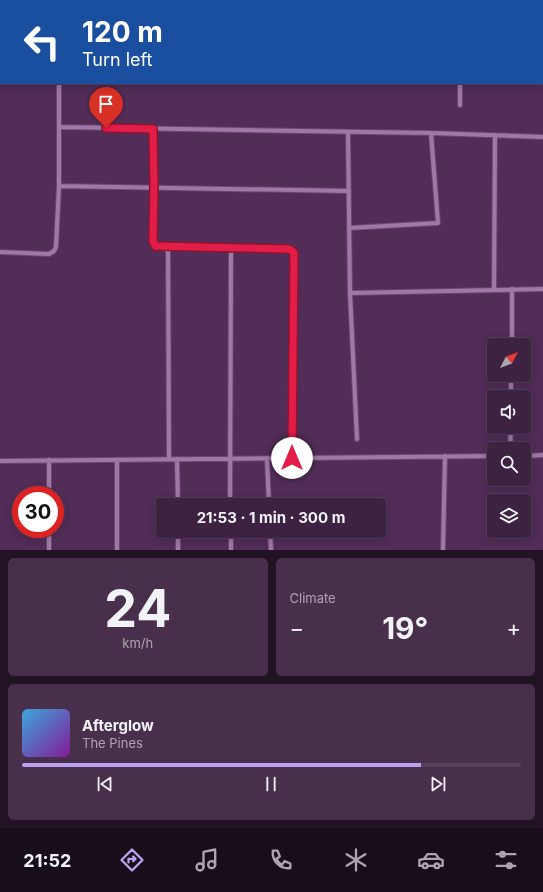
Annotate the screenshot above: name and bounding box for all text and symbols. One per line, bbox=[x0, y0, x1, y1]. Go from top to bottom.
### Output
text: 120 m bbox=[82, 15, 163, 49]
icon: left bbox=[16, 16, 68, 68]
text: Turn left bbox=[82, 49, 152, 70]
pin bbox=[89, 87, 123, 128]
icon: arrive bbox=[95, 93, 117, 115]
north arrow bbox=[487, 338, 531, 382]
map controls bbox=[487, 338, 531, 538]
button: sound bbox=[487, 390, 531, 434]
position arrow bbox=[271, 437, 313, 479]
button: search bbox=[487, 442, 531, 486]
speed limit sign: 30 bbox=[12, 486, 64, 538]
button: layers bbox=[487, 494, 531, 538]
text: 21:53 · 1 min · 300 m bbox=[197, 508, 345, 527]
text: 24 bbox=[104, 577, 171, 640]
text: Climate bbox=[290, 590, 336, 606]
text: 19° bbox=[382, 610, 428, 646]
text: − bbox=[290, 615, 304, 641]
text: + bbox=[506, 615, 521, 641]
text: km/h bbox=[122, 635, 153, 651]
text: Afterglow bbox=[82, 716, 154, 735]
text: The Pines bbox=[82, 735, 143, 751]
icon: previous bbox=[94, 773, 116, 795]
icon: pause bbox=[260, 773, 282, 795]
icon: next bbox=[427, 773, 449, 795]
icon: directions bbox=[118, 846, 146, 874]
icon: music bbox=[193, 846, 221, 874]
icon: phone bbox=[267, 846, 295, 874]
icon: climate bbox=[342, 846, 370, 874]
icon: car bbox=[417, 846, 445, 874]
icon: filters bbox=[492, 846, 520, 874]
text: 21:52 bbox=[23, 850, 71, 871]

